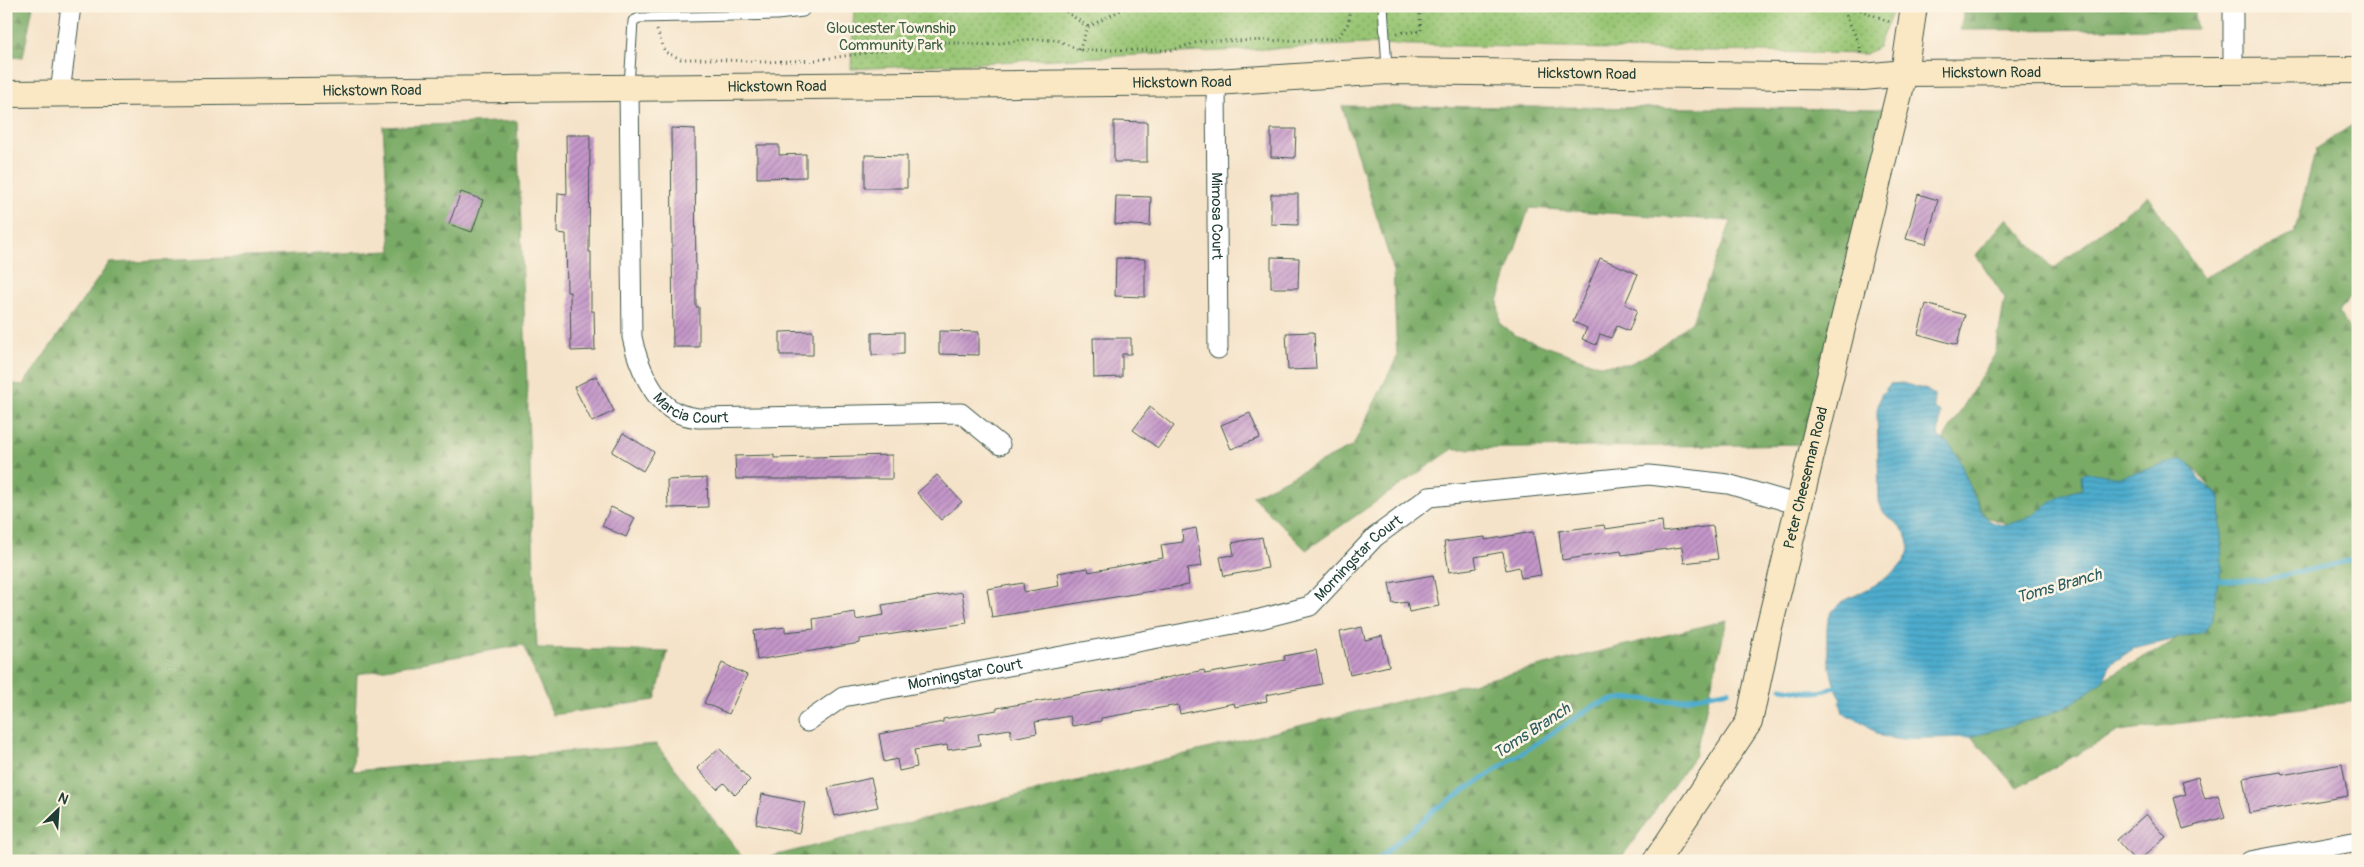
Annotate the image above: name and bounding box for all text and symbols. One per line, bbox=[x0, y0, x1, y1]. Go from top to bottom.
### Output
park label: Gloucester Township Community Park bbox=[826, 19, 956, 55]
street label: Hickstown Road bbox=[1537, 63, 1637, 84]
street label: Hickstown Road bbox=[1941, 63, 2041, 82]
street label: Hickstown Road bbox=[1132, 72, 1232, 92]
street label: Hickstown Road bbox=[727, 76, 827, 96]
street label: Hickstown Road bbox=[322, 80, 422, 100]
street label: Mimosa Court bbox=[1207, 172, 1227, 261]
street label: Marcia Court bbox=[649, 389, 730, 428]
street label: Peter Cheeseman Road bbox=[1779, 405, 1832, 551]
street label: Morningstar Court bbox=[1310, 510, 1407, 605]
water label: Toms Branch bbox=[2014, 564, 2105, 608]
street label: Morningstar Court bbox=[906, 654, 1025, 694]
water label: Toms Branch bbox=[1490, 698, 1575, 763]
north arrow bbox=[32, 784, 82, 834]
text: N bbox=[55, 789, 71, 808]

